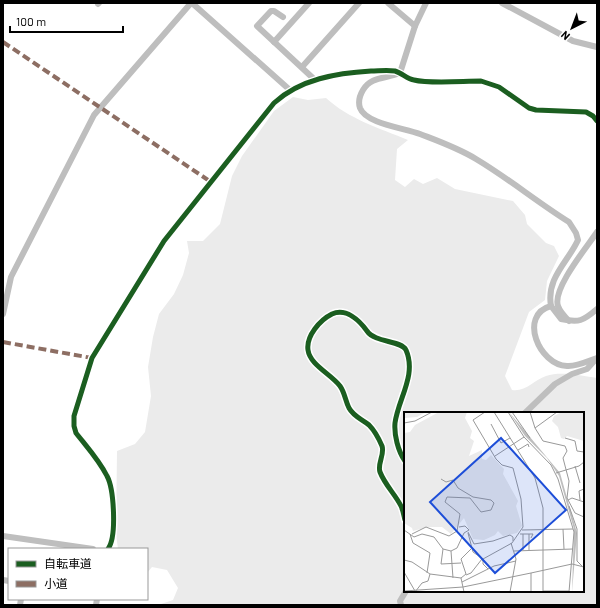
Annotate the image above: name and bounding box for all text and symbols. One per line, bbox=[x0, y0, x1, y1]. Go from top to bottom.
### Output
scale bar bbox=[10, 8, 123, 34]
north arrow bbox=[552, 8, 592, 48]
text: 100 m bbox=[16, 14, 46, 28]
text: N bbox=[558, 29, 572, 43]
inset map bbox=[404, 412, 584, 592]
legend bbox=[8, 548, 148, 600]
text: 自転車道 bbox=[44, 556, 92, 570]
text: 小道 bbox=[44, 576, 68, 590]

